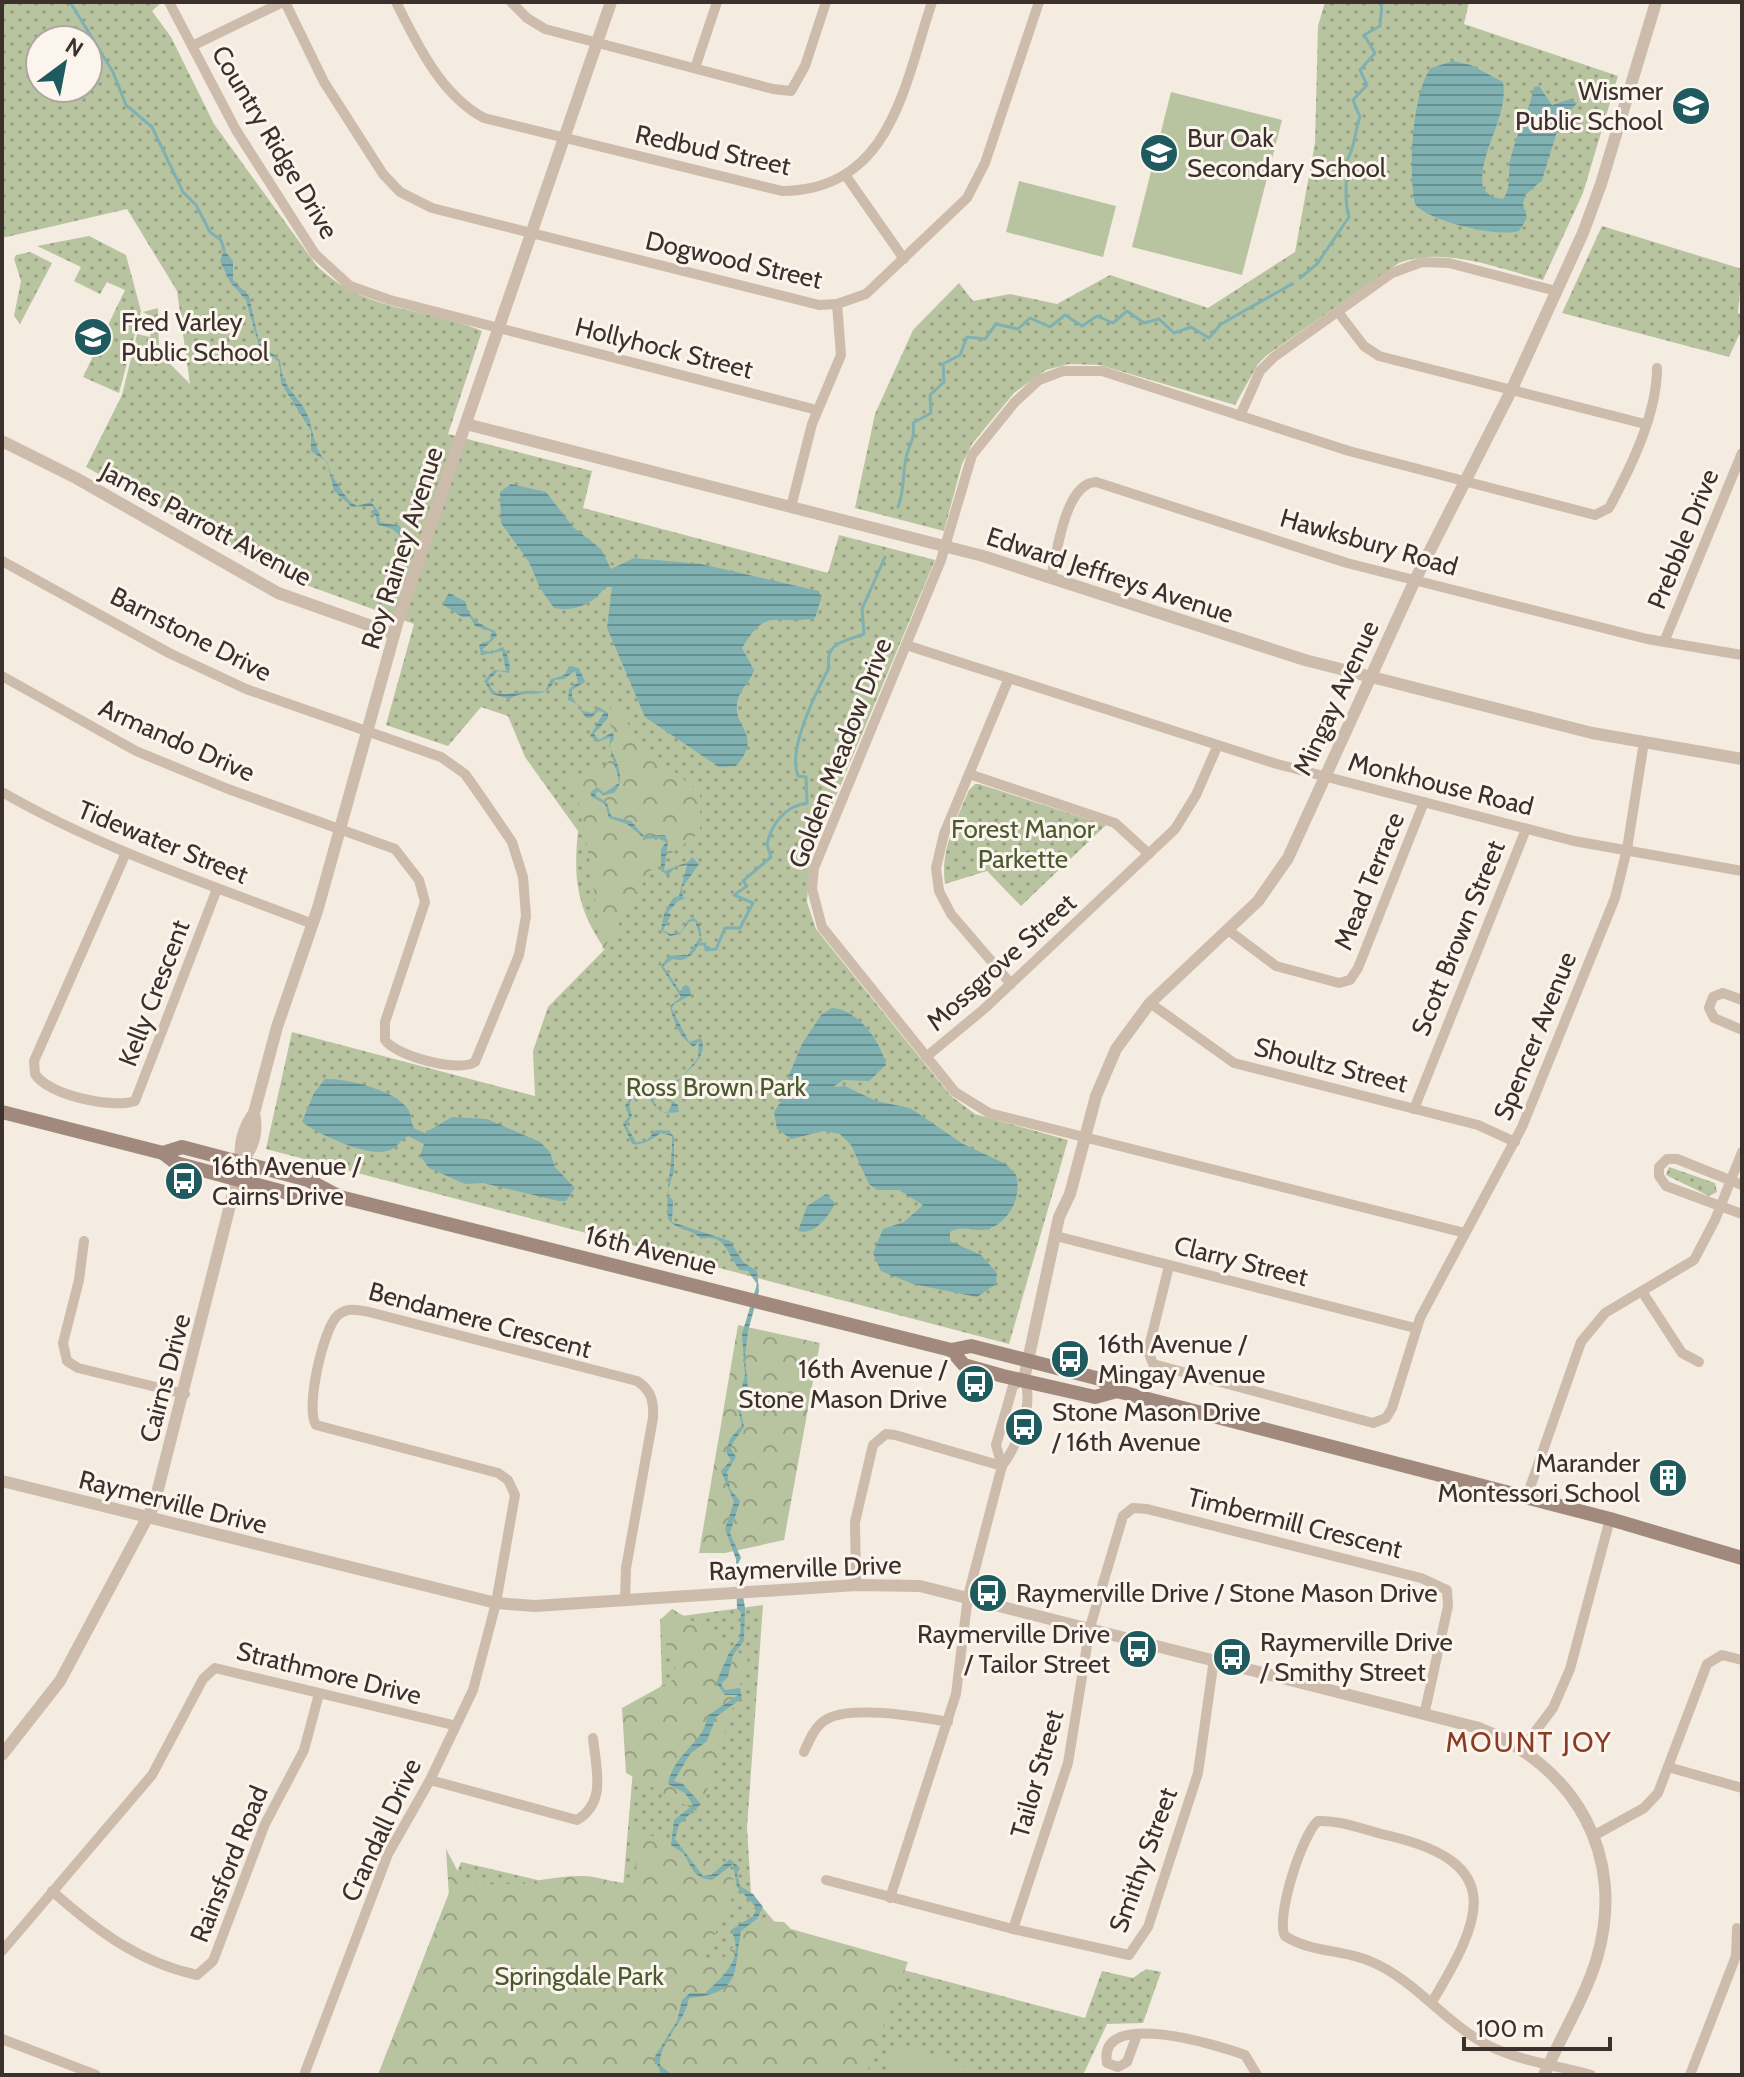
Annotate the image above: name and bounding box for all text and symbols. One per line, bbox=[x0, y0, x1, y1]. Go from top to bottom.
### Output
north arrow bbox=[24, 24, 104, 104]
text: N bbox=[61, 32, 88, 63]
street label: Country Ridge Drive bbox=[205, 40, 345, 244]
place label: Wismer Public School bbox=[1515, 75, 1664, 137]
school or university icon: Wismer Public School bbox=[1670, 85, 1712, 127]
street label: Redbud Street bbox=[632, 118, 794, 182]
place label: Bur Oak Secondary School bbox=[1187, 122, 1386, 184]
school or university icon: Bur Oak Secondary School bbox=[1138, 132, 1180, 174]
street label: Dogwood Street bbox=[643, 224, 826, 296]
place label: Fred Varley Public School bbox=[121, 306, 269, 368]
street label: Hollyhock Street bbox=[572, 310, 756, 386]
school or university icon: Fred Varley Public School bbox=[72, 316, 114, 358]
street label: Roy Rainey Avenue bbox=[354, 443, 450, 653]
street label: James Parrott Avenue bbox=[94, 454, 317, 593]
street label: Prebble Drive bbox=[1640, 464, 1726, 614]
street label: Hawksbury Road bbox=[1277, 501, 1461, 583]
street label: Edward Jeffreys Avenue bbox=[982, 520, 1238, 630]
street label: Barnstone Drive bbox=[105, 580, 277, 688]
street label: Mingay Avenue bbox=[1286, 615, 1386, 781]
street label: Golden Meadow Drive bbox=[781, 633, 899, 873]
street label: Armando Drive bbox=[94, 691, 260, 789]
street label: Monkhouse Road bbox=[1345, 746, 1537, 822]
street label: Tidewater Street bbox=[73, 793, 253, 891]
street label: Mead Terrace bbox=[1327, 807, 1411, 955]
park label: Forest Manor Parkette bbox=[951, 813, 1096, 875]
street label: Scott Brown Street bbox=[1404, 835, 1512, 1040]
street label: Mossgrove Street bbox=[920, 886, 1083, 1037]
street label: Kelly Crescent bbox=[111, 915, 197, 1071]
street label: Spencer Avenue bbox=[1487, 947, 1583, 1125]
street label: Shoultz Street bbox=[1251, 1031, 1411, 1100]
park label: Ross Brown Park bbox=[626, 1071, 807, 1103]
place label: 16th Avenue / Cairns Drive bbox=[212, 1150, 362, 1212]
bus stop icon: 16th Avenue / Cairns Drive bbox=[163, 1160, 205, 1202]
street label: 16th Avenue bbox=[582, 1218, 720, 1282]
street label: Clarry Street bbox=[1171, 1229, 1311, 1293]
street label: Bendamere Crescent bbox=[365, 1275, 595, 1365]
street label: Cairns Drive bbox=[133, 1310, 197, 1446]
place label: 16th Avenue / Mingay Avenue bbox=[1098, 1328, 1265, 1390]
bus stop icon: 16th Avenue / Mingay Avenue bbox=[1049, 1338, 1091, 1380]
place label: 16th Avenue / Stone Mason Drive bbox=[738, 1353, 949, 1415]
bus stop icon: 16th Avenue / Stone Mason Drive bbox=[954, 1363, 996, 1405]
place label: Stone Mason Drive / 16th Avenue bbox=[1051, 1396, 1261, 1458]
bus stop icon: Stone Mason Drive / 16th Avenue bbox=[1003, 1406, 1045, 1448]
place label: Marander Montessori School bbox=[1437, 1447, 1641, 1509]
building icon: Marander Montessori School bbox=[1647, 1457, 1689, 1499]
street label: Raymerville Drive bbox=[76, 1463, 270, 1541]
street label: Timbermill Crescent bbox=[1184, 1481, 1406, 1565]
street label: Raymerville Drive bbox=[708, 1549, 902, 1587]
bus stop icon: Raymerville Drive / Stone Mason Drive bbox=[967, 1572, 1009, 1614]
place label: Raymerville Drive / Stone Mason Drive bbox=[1016, 1577, 1438, 1609]
place label: Raymerville Drive / Tailor Street bbox=[917, 1618, 1110, 1680]
place label: Raymerville Drive / Smithy Street bbox=[1259, 1626, 1453, 1688]
bus stop icon: Raymerville Drive / Tailor Street bbox=[1117, 1628, 1159, 1670]
street label: Strathmore Drive bbox=[233, 1635, 425, 1711]
bus stop icon: Raymerville Drive / Smithy Street bbox=[1211, 1636, 1253, 1678]
street label: Tailor Street bbox=[1004, 1706, 1071, 1842]
district label: MOUNT JOY bbox=[1445, 1725, 1613, 1759]
street label: Crandall Drive bbox=[334, 1753, 428, 1907]
street label: Rainsford Road bbox=[183, 1781, 275, 1947]
street label: Smithy Street bbox=[1102, 1783, 1184, 1937]
park label: Springdale Park bbox=[494, 1960, 664, 1992]
scale bar bbox=[1464, 2001, 1610, 2051]
text: 100 m bbox=[1476, 2014, 1544, 2043]

